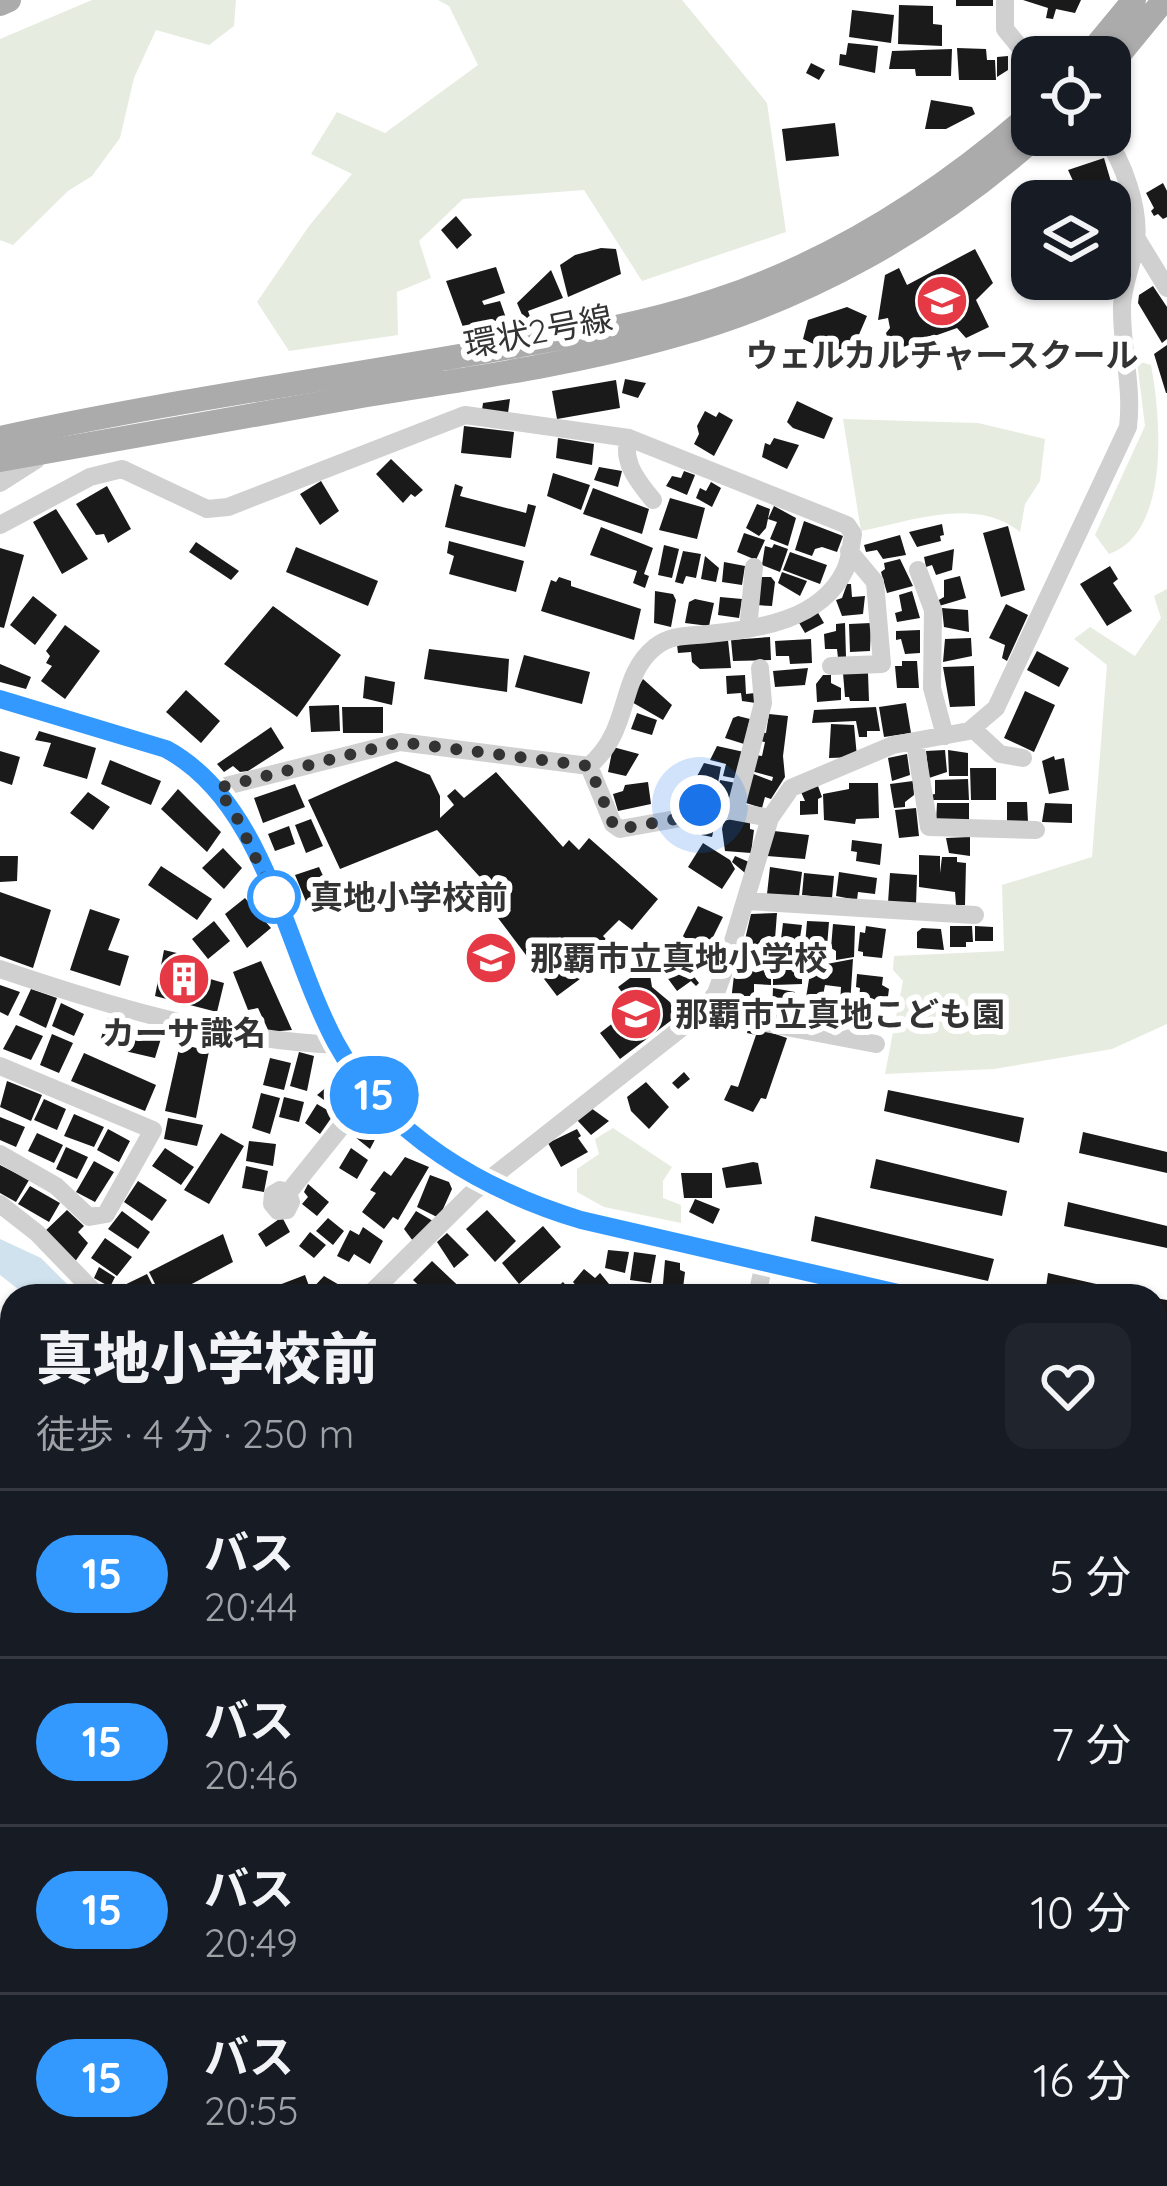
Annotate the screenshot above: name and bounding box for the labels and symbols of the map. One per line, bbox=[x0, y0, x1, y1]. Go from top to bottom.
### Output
school or university icon: ウェルカルチャースクール bbox=[914, 273, 970, 329]
street label: 環状2号線 bbox=[460, 296, 616, 365]
place label: ウェルカルチャースクール bbox=[745, 334, 1139, 375]
your location bbox=[670, 775, 730, 835]
marker: 真地小学校前 bbox=[249, 872, 299, 922]
place label: 真地小学校前 bbox=[310, 876, 508, 917]
school or university icon: 那覇市立真地小学校 bbox=[463, 930, 519, 986]
place label: 那覇市立真地小学校 bbox=[530, 937, 827, 978]
building icon: カーサ識名 bbox=[156, 951, 212, 1007]
school or university icon: 那覇市立真地こども園 bbox=[608, 986, 664, 1042]
place label: 那覇市立真地こども園 bbox=[675, 993, 1005, 1034]
place label: カーサ識名 bbox=[102, 1012, 266, 1053]
line badge: 15 bbox=[320, 1056, 428, 1134]

